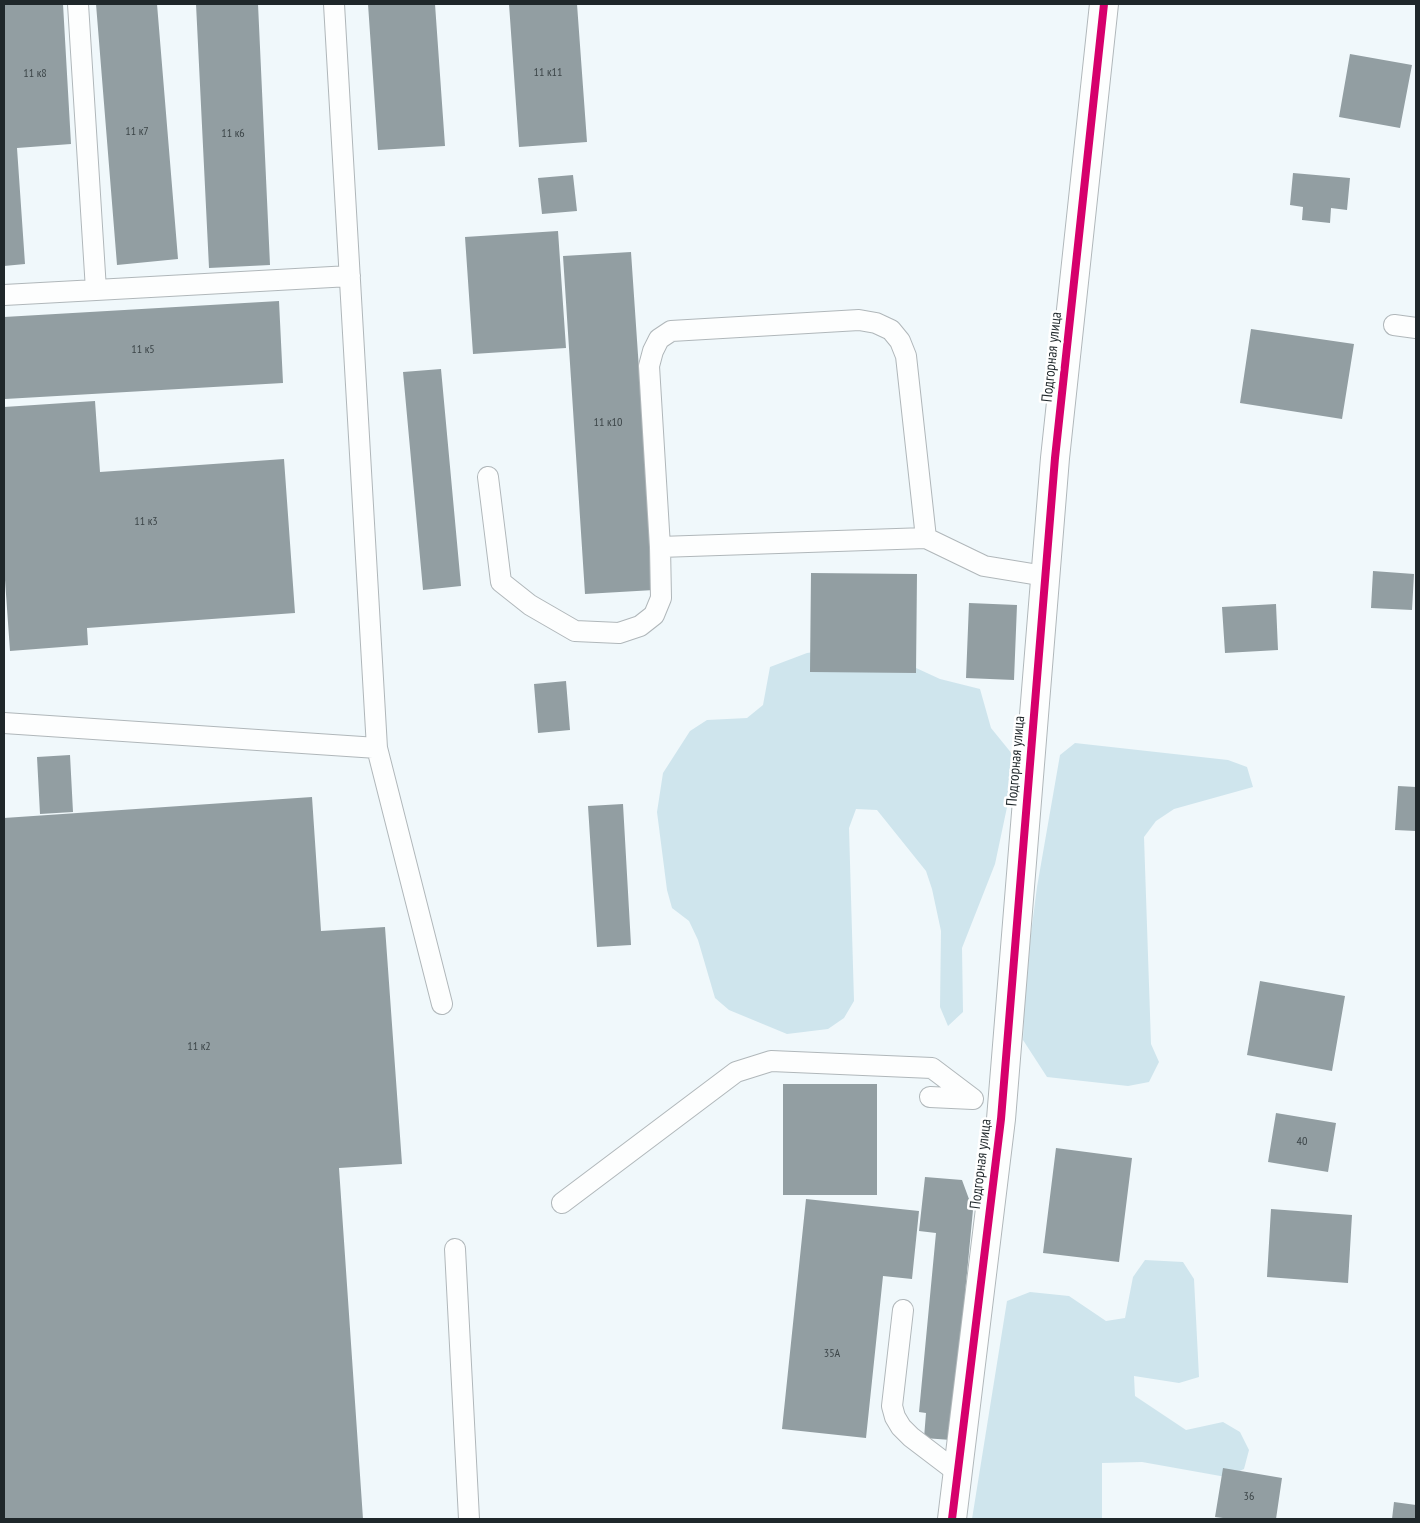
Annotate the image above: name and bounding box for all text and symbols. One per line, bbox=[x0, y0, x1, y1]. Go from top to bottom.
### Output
house number: 11 к11 bbox=[534, 66, 562, 80]
house number: 11 к8 bbox=[23, 67, 47, 81]
house number: 11 к7 bbox=[125, 125, 149, 139]
house number: 11 к6 bbox=[221, 127, 245, 141]
street label: Подгорная улица bbox=[1038, 311, 1066, 403]
house number: 11 к5 bbox=[131, 343, 155, 357]
house number: 11 к10 bbox=[594, 416, 622, 430]
house number: 11 к3 bbox=[134, 515, 158, 529]
street label: Подгорная улица bbox=[1003, 715, 1029, 807]
house number: 11 к2 bbox=[187, 1040, 211, 1054]
street label: Подгорная улица bbox=[967, 1118, 995, 1210]
house number: 40 bbox=[1297, 1135, 1307, 1149]
house number: 35А bbox=[824, 1347, 840, 1361]
house number: 36 bbox=[1244, 1490, 1254, 1504]

